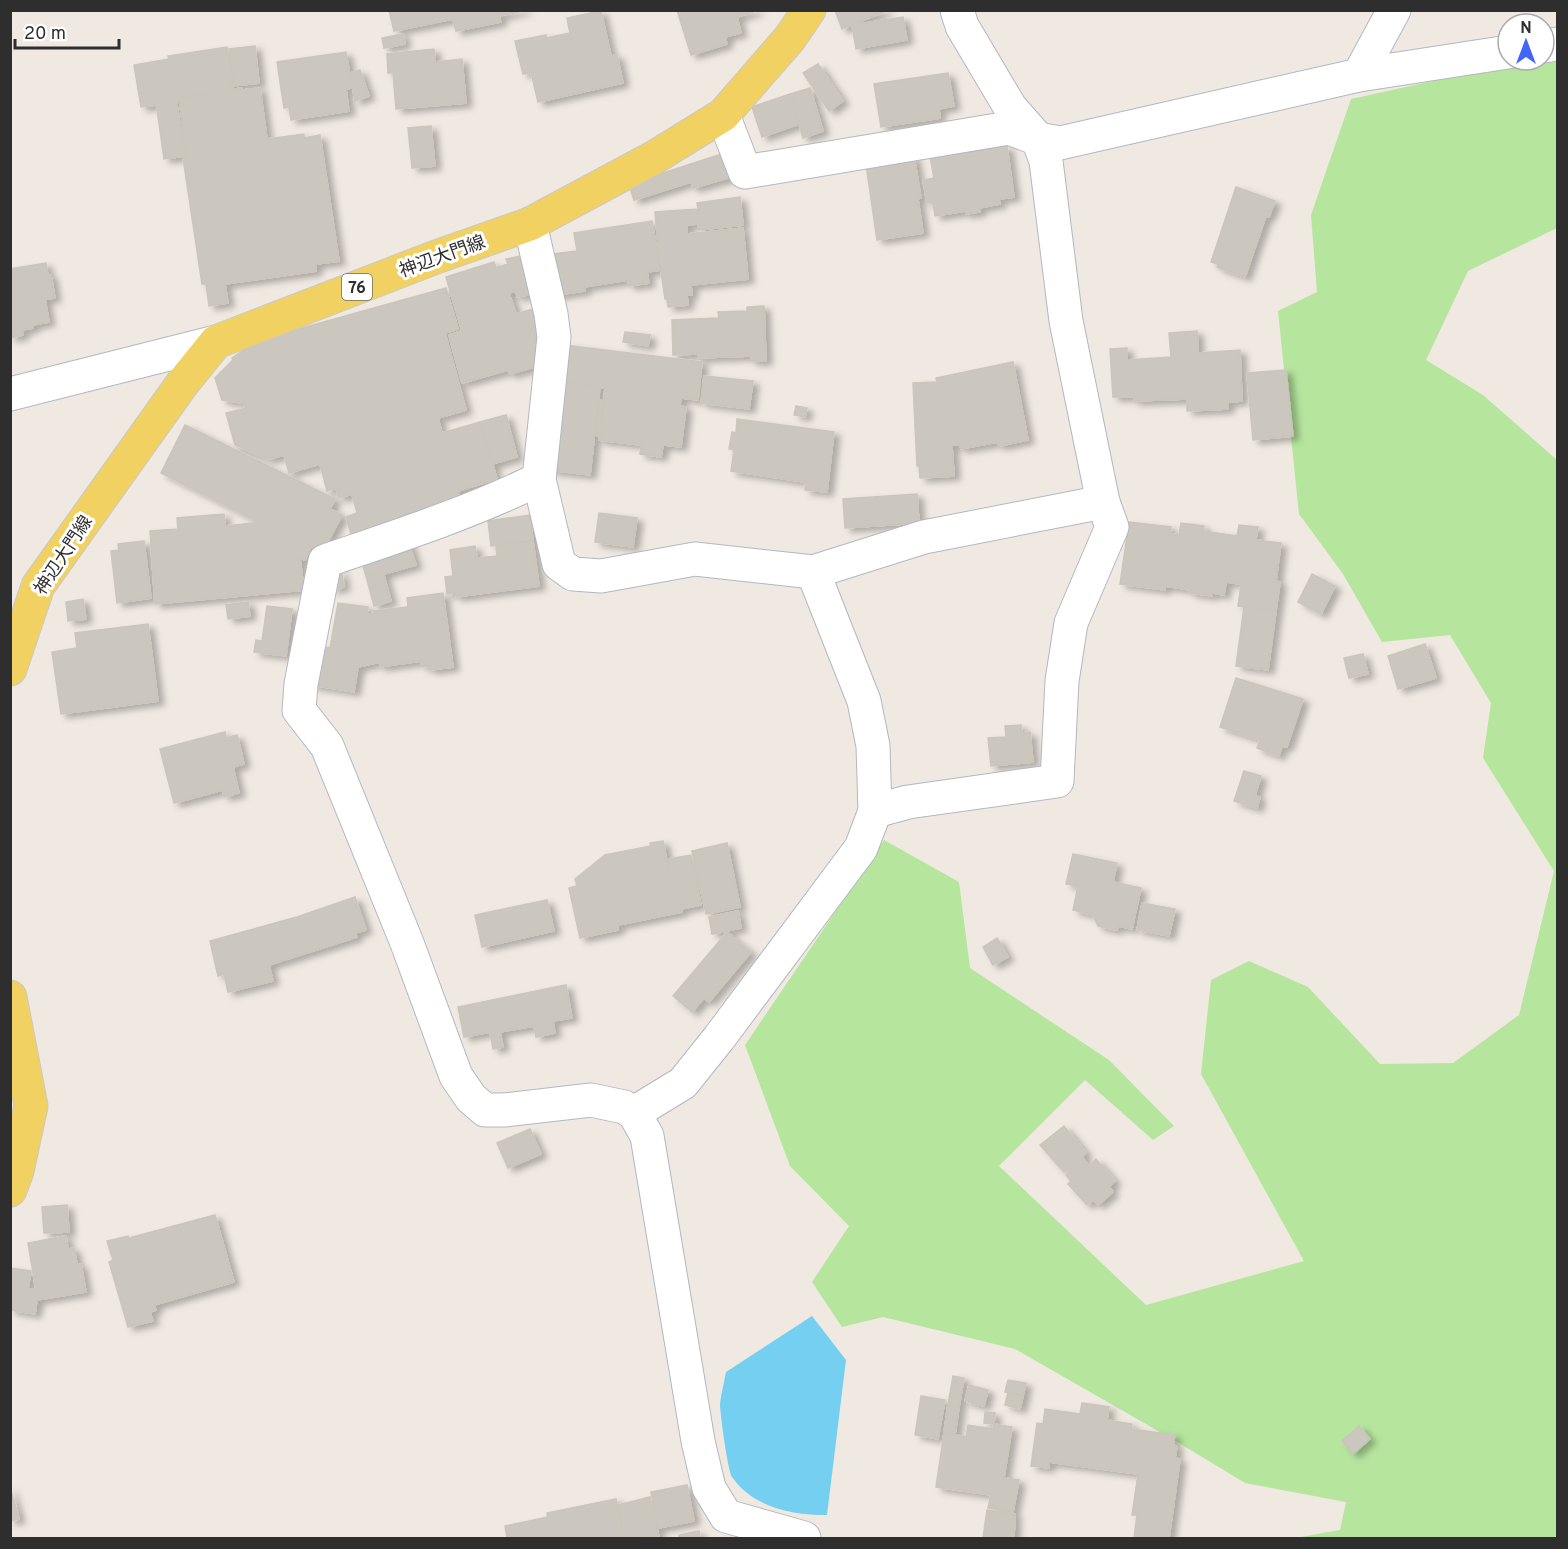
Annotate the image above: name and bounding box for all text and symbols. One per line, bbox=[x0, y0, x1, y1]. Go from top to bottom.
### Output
scale bar bbox=[15, 12, 118, 50]
north arrow bbox=[1496, 12, 1556, 72]
text: N bbox=[1520, 19, 1532, 39]
text: 20 m bbox=[24, 23, 66, 46]
street label: 神辺大門線 bbox=[396, 231, 489, 284]
road number: 76 bbox=[342, 274, 372, 300]
street label: 神辺大門線 bbox=[30, 512, 98, 600]

